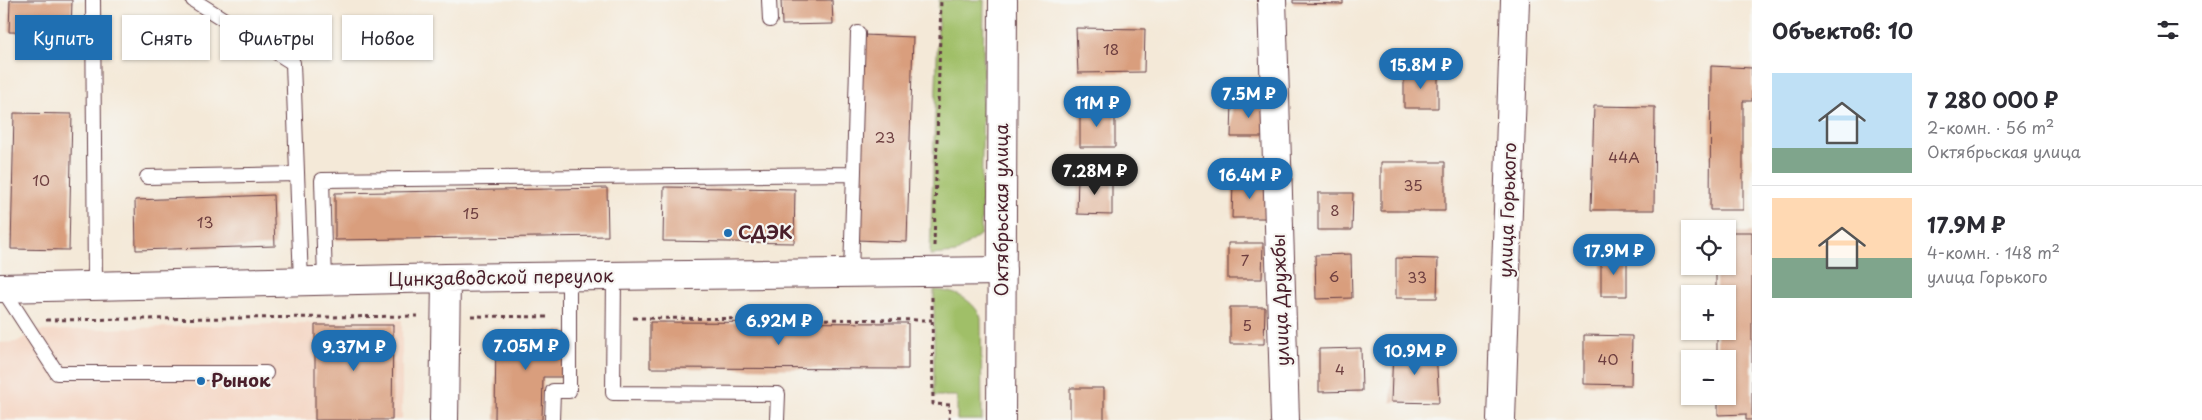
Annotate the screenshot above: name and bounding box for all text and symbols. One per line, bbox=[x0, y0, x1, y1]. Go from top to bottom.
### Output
text: Объектов: 10 bbox=[1772, 14, 1913, 46]
chip: Купить bbox=[15, 15, 112, 60]
chip: Снять bbox=[122, 15, 210, 60]
chip: Фильтры bbox=[220, 15, 332, 60]
chip: Новое bbox=[342, 15, 433, 60]
icon: filters bbox=[2154, 16, 2182, 44]
house number: 18 bbox=[1103, 37, 1119, 60]
pin: 15.8M ₽ bbox=[1375, 48, 1467, 90]
text: 15.8M ₽ bbox=[1390, 52, 1452, 76]
pin: 7.5M ₽ bbox=[1208, 76, 1290, 119]
text: 7.5M ₽ bbox=[1222, 81, 1276, 105]
text: 7 280 000 ₽ bbox=[1927, 83, 2058, 115]
pin: 11M ₽ bbox=[1062, 86, 1132, 128]
text: 11M ₽ bbox=[1075, 90, 1119, 114]
icon: home bbox=[1812, 93, 1872, 153]
text: 2-комн. · 56 m² bbox=[1927, 115, 2054, 139]
street label: Октябрьская улица bbox=[987, 123, 1014, 297]
house number: 23 bbox=[875, 125, 895, 148]
text: Октябрьская улица bbox=[1927, 139, 2081, 163]
street label: улица Горького bbox=[1491, 142, 1522, 278]
house number: 44А bbox=[1608, 145, 1640, 168]
pin: 7.28M ₽ bbox=[1049, 154, 1141, 196]
text: 7.28M ₽ bbox=[1063, 158, 1127, 182]
pin: 16.4M ₽ bbox=[1204, 158, 1296, 200]
text: 16.4M ₽ bbox=[1219, 162, 1281, 186]
house number: 10 bbox=[32, 168, 50, 191]
house number: 35 bbox=[1403, 173, 1423, 196]
house number: 8 bbox=[1330, 198, 1340, 221]
house number: 15 bbox=[463, 201, 479, 224]
text: 17.9M ₽ bbox=[1927, 208, 2006, 240]
house number: 13 bbox=[197, 210, 213, 233]
place label: СДЭК bbox=[738, 218, 793, 245]
icon: home bbox=[1812, 218, 1872, 278]
map controls bbox=[1681, 220, 1736, 405]
button: locate bbox=[1681, 220, 1736, 275]
marker: СДЭК bbox=[722, 227, 734, 239]
street label: улица Дружбы bbox=[1264, 233, 1295, 367]
pin: 17.9M ₽ bbox=[1568, 234, 1660, 276]
text: 17.9M ₽ bbox=[1584, 238, 1644, 262]
text: 4-комн. · 148 m² bbox=[1927, 240, 2060, 264]
house number: 7 bbox=[1241, 248, 1250, 271]
street label: Цинкзаводской переулок bbox=[388, 261, 614, 292]
house number: 6 bbox=[1329, 264, 1339, 287]
text: улица Горького bbox=[1927, 264, 2047, 288]
house number: 33 bbox=[1407, 265, 1427, 288]
button: + bbox=[1681, 285, 1736, 340]
pin: 6.92M ₽ bbox=[733, 304, 825, 346]
text: 6.92M ₽ bbox=[746, 308, 812, 332]
house number: 5 bbox=[1242, 313, 1252, 336]
pin: 7.05M ₽ bbox=[480, 328, 572, 371]
pin: 9.37M ₽ bbox=[308, 330, 400, 372]
text: 7.05M ₽ bbox=[493, 333, 559, 357]
text: 9.37M ₽ bbox=[322, 334, 386, 358]
pin: 10.9M ₽ bbox=[1369, 334, 1461, 376]
text: 10.9M ₽ bbox=[1384, 338, 1446, 362]
house number: 40 bbox=[1598, 347, 1618, 370]
button: − bbox=[1681, 350, 1736, 405]
house number: 4 bbox=[1335, 357, 1345, 380]
place label: Рынок bbox=[211, 366, 271, 393]
marker: Рынок bbox=[195, 375, 207, 387]

